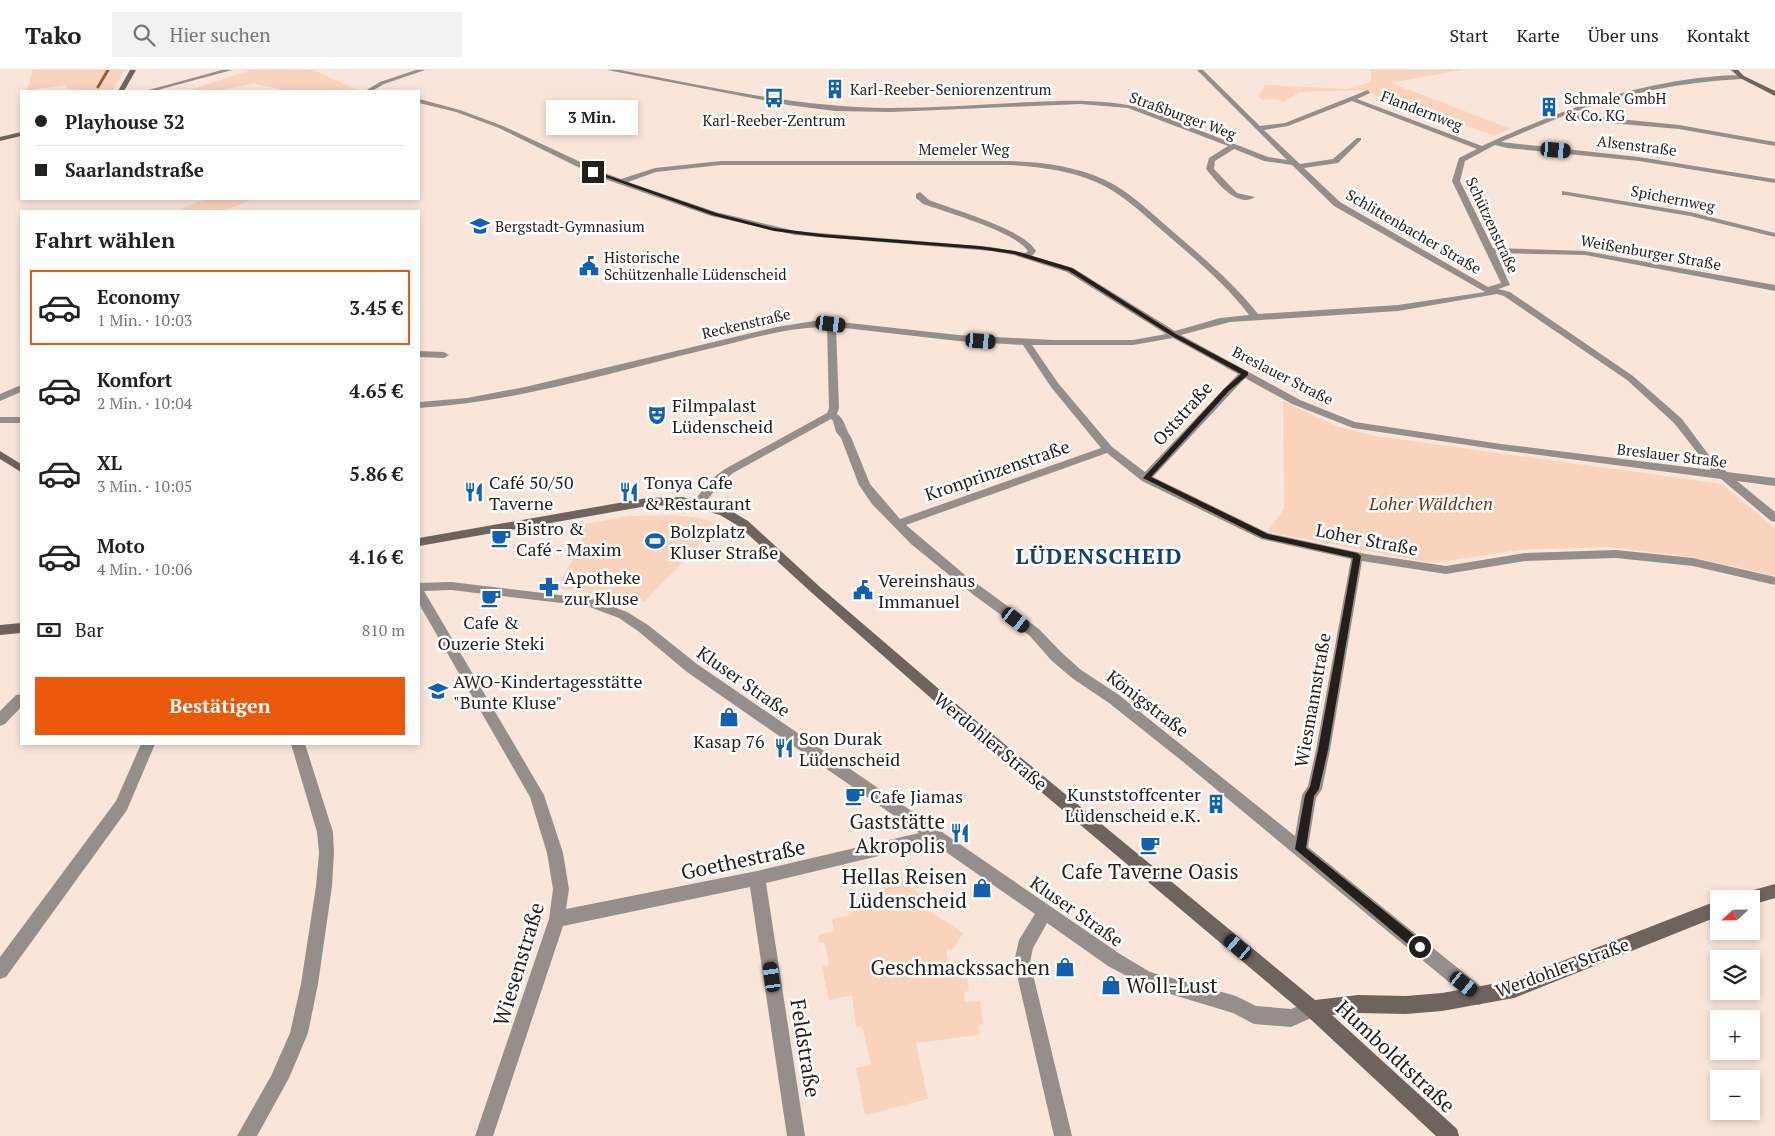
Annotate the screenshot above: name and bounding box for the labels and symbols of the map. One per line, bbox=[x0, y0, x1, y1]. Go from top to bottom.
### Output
building icon: Karl-Reeber-Seniorenzentrum bbox=[824, 78, 846, 100]
place label: Karl-Reeber-Seniorenzentrum bbox=[850, 79, 1052, 99]
street label: Flandernweg bbox=[1378, 85, 1467, 135]
street label: Straßburger Weg bbox=[1127, 86, 1240, 144]
bus stop icon: Karl-Reeber-Zentrum bbox=[763, 87, 785, 109]
place label: Schmale GmbH & Co. KG bbox=[1564, 88, 1667, 125]
building icon: Schmale GmbH & Co. KG bbox=[1538, 96, 1560, 118]
callout: 3 Min. bbox=[547, 99, 639, 134]
place label: Karl-Reeber-Zentrum bbox=[703, 110, 846, 130]
street label: Alsenstraße bbox=[1596, 130, 1678, 160]
street label: Memeler Weg bbox=[919, 139, 1011, 159]
car bbox=[1540, 141, 1571, 159]
route end bbox=[582, 161, 604, 183]
street label: Schützenstraße bbox=[1462, 174, 1524, 276]
street label: Spichernweg bbox=[1629, 180, 1718, 216]
street label: Schlittenbacher Straße bbox=[1343, 184, 1485, 278]
school or university icon: Bergstadt-Gymnasium bbox=[469, 215, 491, 237]
place label: Bergstadt-Gymnasium bbox=[495, 216, 645, 236]
street label: Weißenburger Straße bbox=[1579, 230, 1723, 274]
place label: Historische Schützenhalle Lüdenscheid bbox=[604, 247, 787, 284]
public building icon: Historische Schützenhalle Lüdenscheid bbox=[578, 255, 600, 277]
street label: Reckenstraße bbox=[700, 303, 792, 343]
car bbox=[815, 315, 846, 333]
car bbox=[965, 332, 996, 350]
street label: Breslauer Straße bbox=[1229, 341, 1337, 409]
street label: Oststraße bbox=[1147, 376, 1217, 450]
place label: Filmpalast Lüdenscheid bbox=[672, 393, 773, 438]
theatre icon: Filmpalast Lüdenscheid bbox=[646, 404, 668, 426]
street label: Kronprinzenstraße bbox=[921, 434, 1073, 506]
street label: Breslauer Straße bbox=[1616, 438, 1728, 472]
place label: Café 50/50 Taverne bbox=[489, 470, 574, 515]
place label: Tonya Cafe & Restaurant bbox=[644, 470, 752, 515]
restaurant icon: Café 50/50 Taverne bbox=[463, 481, 485, 503]
restaurant icon: Tonya Cafe & Restaurant bbox=[618, 481, 640, 503]
park label: Loher Wäldchen bbox=[1368, 491, 1493, 515]
place label: Bistro & Café - Maxim bbox=[516, 516, 622, 561]
street label: Loher Straße bbox=[1314, 517, 1420, 561]
place label: Bolzplatz Kluser Straße bbox=[670, 519, 778, 564]
cafe icon: Bistro & Café - Maxim bbox=[490, 527, 512, 549]
sports icon: Bolzplatz Kluser Straße bbox=[644, 530, 666, 552]
district label: LÜDENSCHEID bbox=[1016, 541, 1182, 570]
place label: Apotheke zur Kluse bbox=[564, 565, 641, 610]
place label: Vereinshaus Immanuel bbox=[878, 568, 975, 613]
pharmacy icon: Apotheke zur Kluse bbox=[538, 576, 560, 598]
public building icon: Vereinshaus Immanuel bbox=[852, 579, 874, 601]
cafe icon: Cafe & Ouzerie Steki bbox=[480, 587, 502, 609]
car bbox=[999, 605, 1032, 635]
place label: Cafe & Ouzerie Steki bbox=[437, 610, 545, 655]
street label: Wiesmannstraße bbox=[1288, 631, 1336, 769]
street label: Kluser Straße bbox=[693, 640, 795, 722]
street label: Königstraße bbox=[1102, 664, 1194, 742]
place label: AWO-Kindertagesstätte "Bunte Kluse" bbox=[453, 669, 643, 714]
school or university icon: AWO-Kindertagesstätte "Bunte Kluse" bbox=[427, 680, 449, 702]
street label: Werdohler Straße bbox=[929, 687, 1053, 795]
shop icon: Kasap 76 bbox=[718, 706, 740, 728]
place label: Son Durak Lüdenscheid bbox=[799, 726, 900, 771]
place label: Kasap 76 bbox=[693, 729, 765, 753]
restaurant icon: Son Durak Lüdenscheid bbox=[773, 737, 795, 759]
place label: Kunststoffcenter Lüdenscheid e.K. bbox=[1065, 782, 1201, 827]
place label: Cafe Jiamas bbox=[870, 784, 963, 808]
cafe icon: Cafe Jiamas bbox=[844, 785, 866, 807]
building icon: Kunststoffcenter Lüdenscheid e.K. bbox=[1205, 793, 1227, 815]
place label: Gaststätte Akropolis bbox=[849, 807, 945, 859]
restaurant icon: Gaststätte Akropolis bbox=[949, 822, 971, 844]
street label: Goethestraße bbox=[678, 832, 808, 886]
cafe icon: Cafe Taverne Oasis bbox=[1139, 834, 1161, 856]
place label: Cafe Taverne Oasis bbox=[1061, 857, 1239, 885]
place label: Hellas Reisen Lüdenscheid bbox=[842, 862, 968, 914]
street label: Kluser Straße bbox=[1026, 870, 1128, 952]
shop icon: Hellas Reisen Lüdenscheid bbox=[971, 877, 993, 899]
north arrow bbox=[1710, 890, 1760, 940]
street label: Wiesenstraße bbox=[486, 899, 550, 1029]
car bbox=[1221, 932, 1254, 962]
street label: Werdohler Straße bbox=[1492, 932, 1632, 1002]
route start bbox=[1409, 936, 1431, 958]
place label: Geschmackssachen bbox=[870, 953, 1051, 981]
shop icon: Geschmackssachen bbox=[1054, 956, 1076, 978]
car bbox=[762, 961, 781, 993]
car bbox=[1447, 969, 1480, 999]
place label: Woll-Lust bbox=[1126, 971, 1218, 999]
shop icon: Woll-Lust bbox=[1100, 974, 1122, 996]
street label: Humboldtstraße bbox=[1330, 993, 1462, 1119]
street label: Feldstraße bbox=[784, 997, 828, 1099]

